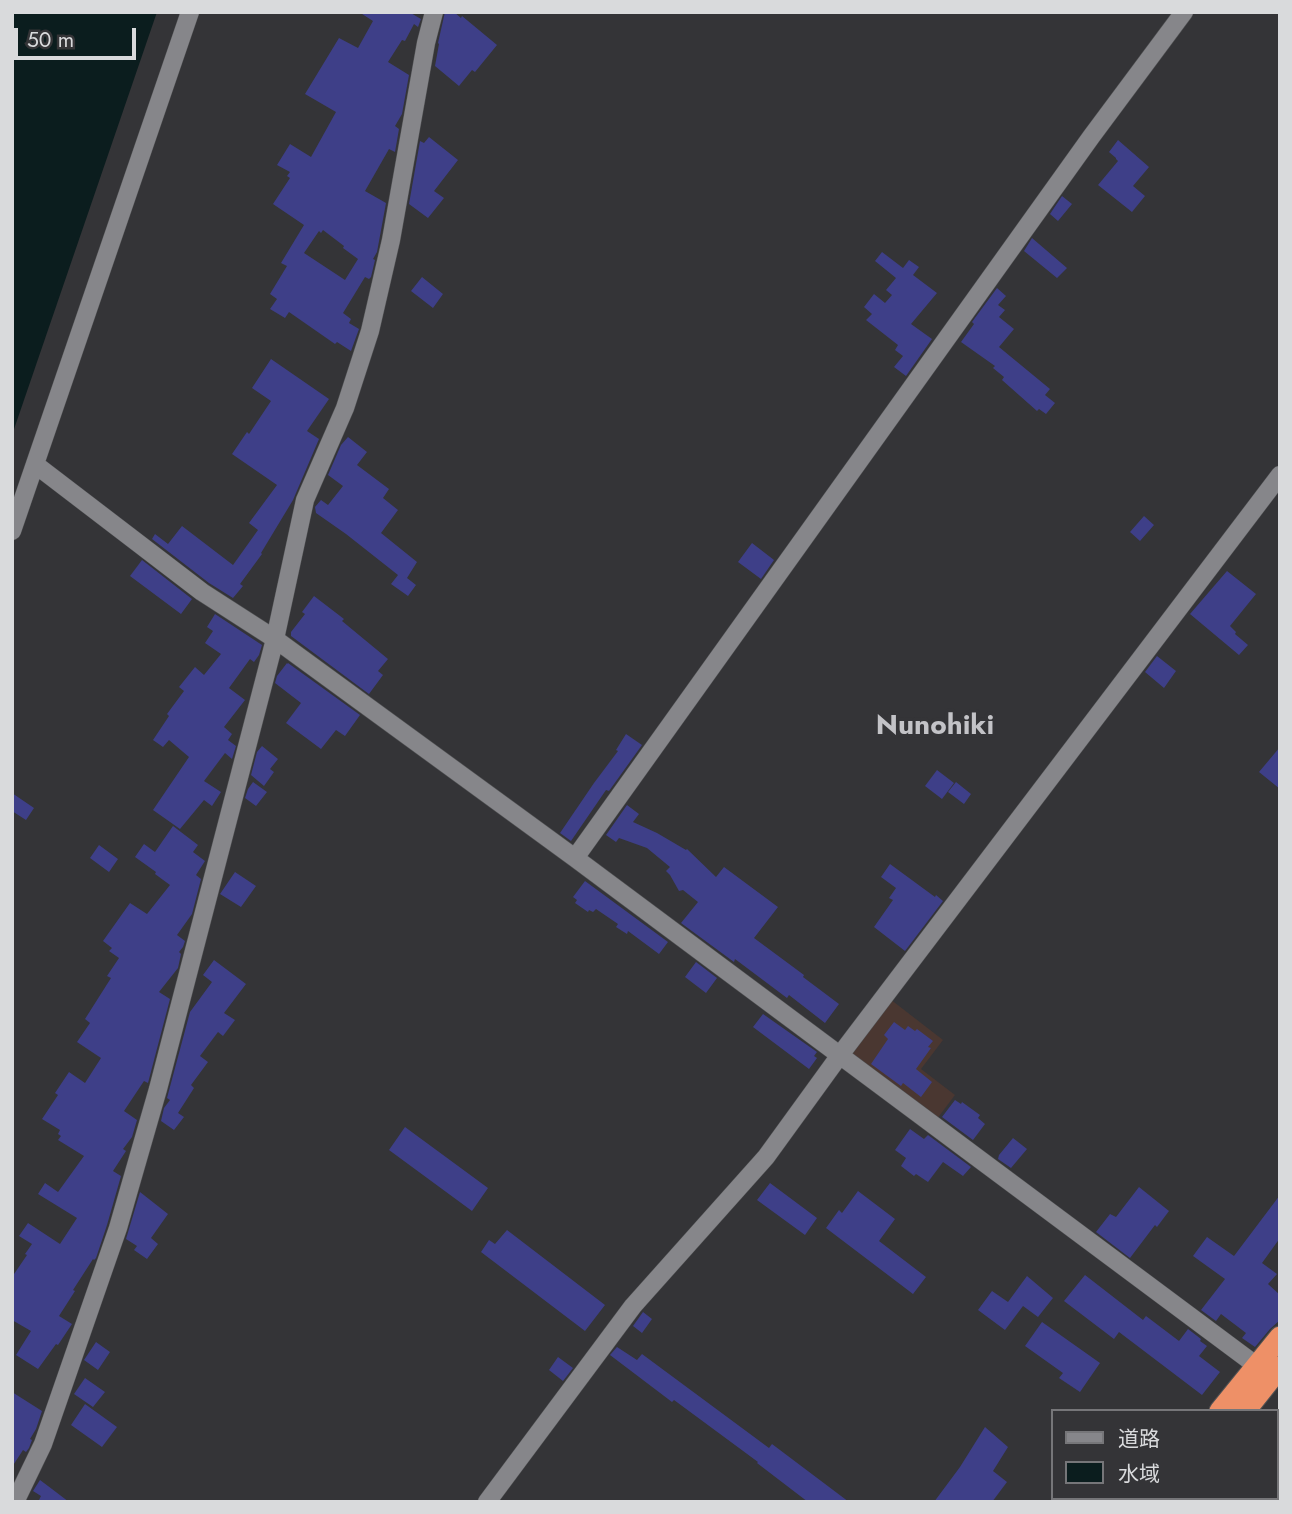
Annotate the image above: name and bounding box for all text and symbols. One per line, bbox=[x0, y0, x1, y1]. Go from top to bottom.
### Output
scale bar bbox=[18, 14, 140, 58]
text: 50 m bbox=[27, 25, 74, 55]
district label: Nunohiki bbox=[876, 710, 994, 744]
legend bbox=[1050, 1409, 1278, 1500]
text: 道路 bbox=[1118, 1424, 1160, 1454]
text: 水域 bbox=[1118, 1459, 1160, 1489]

